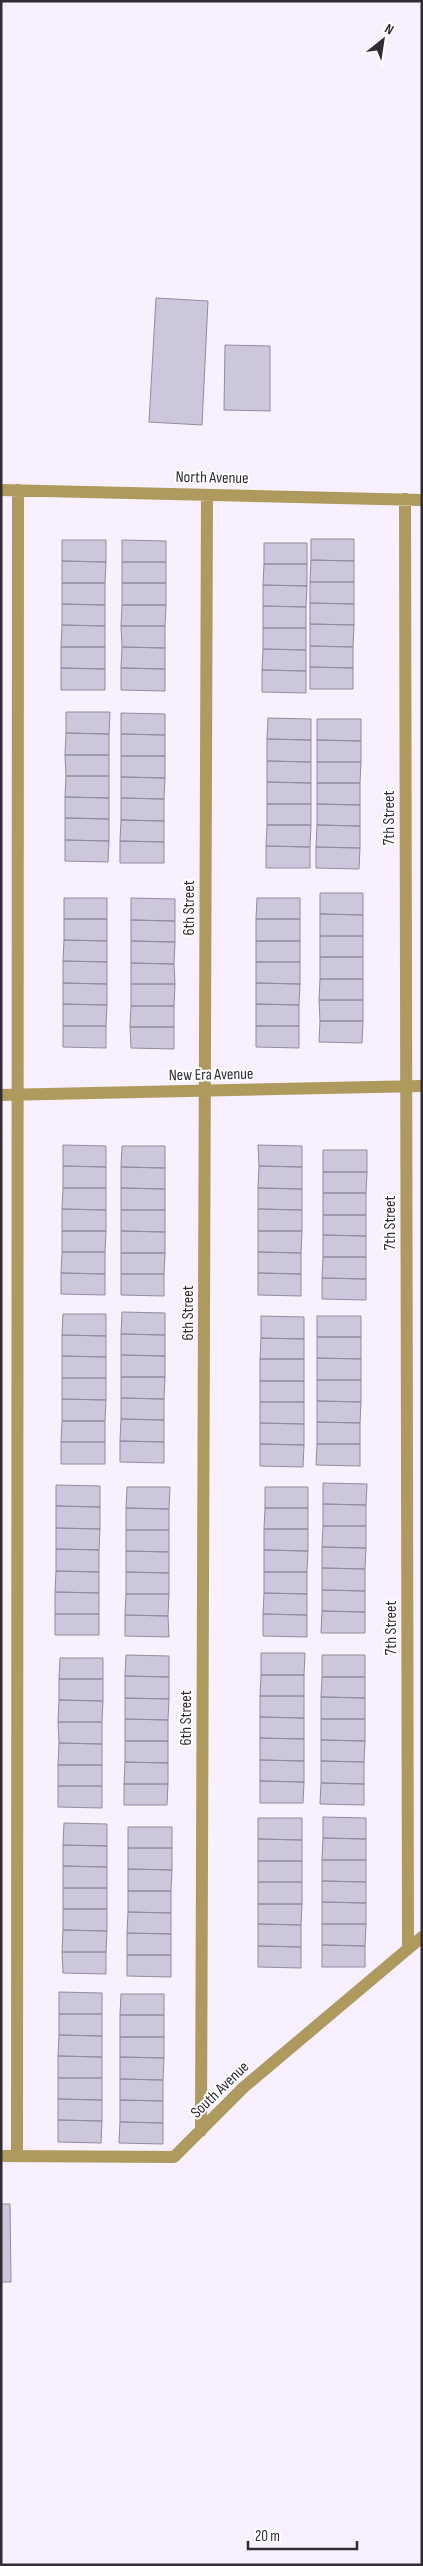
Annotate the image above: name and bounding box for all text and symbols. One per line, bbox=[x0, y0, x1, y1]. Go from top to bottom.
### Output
north arrow bbox=[358, 15, 408, 65]
text: N bbox=[382, 20, 397, 38]
street label: North Avenue bbox=[175, 468, 249, 488]
street label: 7th Street bbox=[380, 791, 399, 845]
street label: 6th Street bbox=[180, 880, 199, 936]
street label: New Era Avenue bbox=[168, 1065, 254, 1085]
street label: 7th Street bbox=[381, 1196, 400, 1250]
street label: 6th Street bbox=[179, 1285, 198, 1341]
street label: 7th Street bbox=[382, 1601, 401, 1655]
street label: 6th Street bbox=[177, 1690, 196, 1746]
street label: South Avenue bbox=[187, 2058, 253, 2122]
scale bar bbox=[248, 2518, 357, 2550]
text: 20 m bbox=[255, 2527, 280, 2546]

